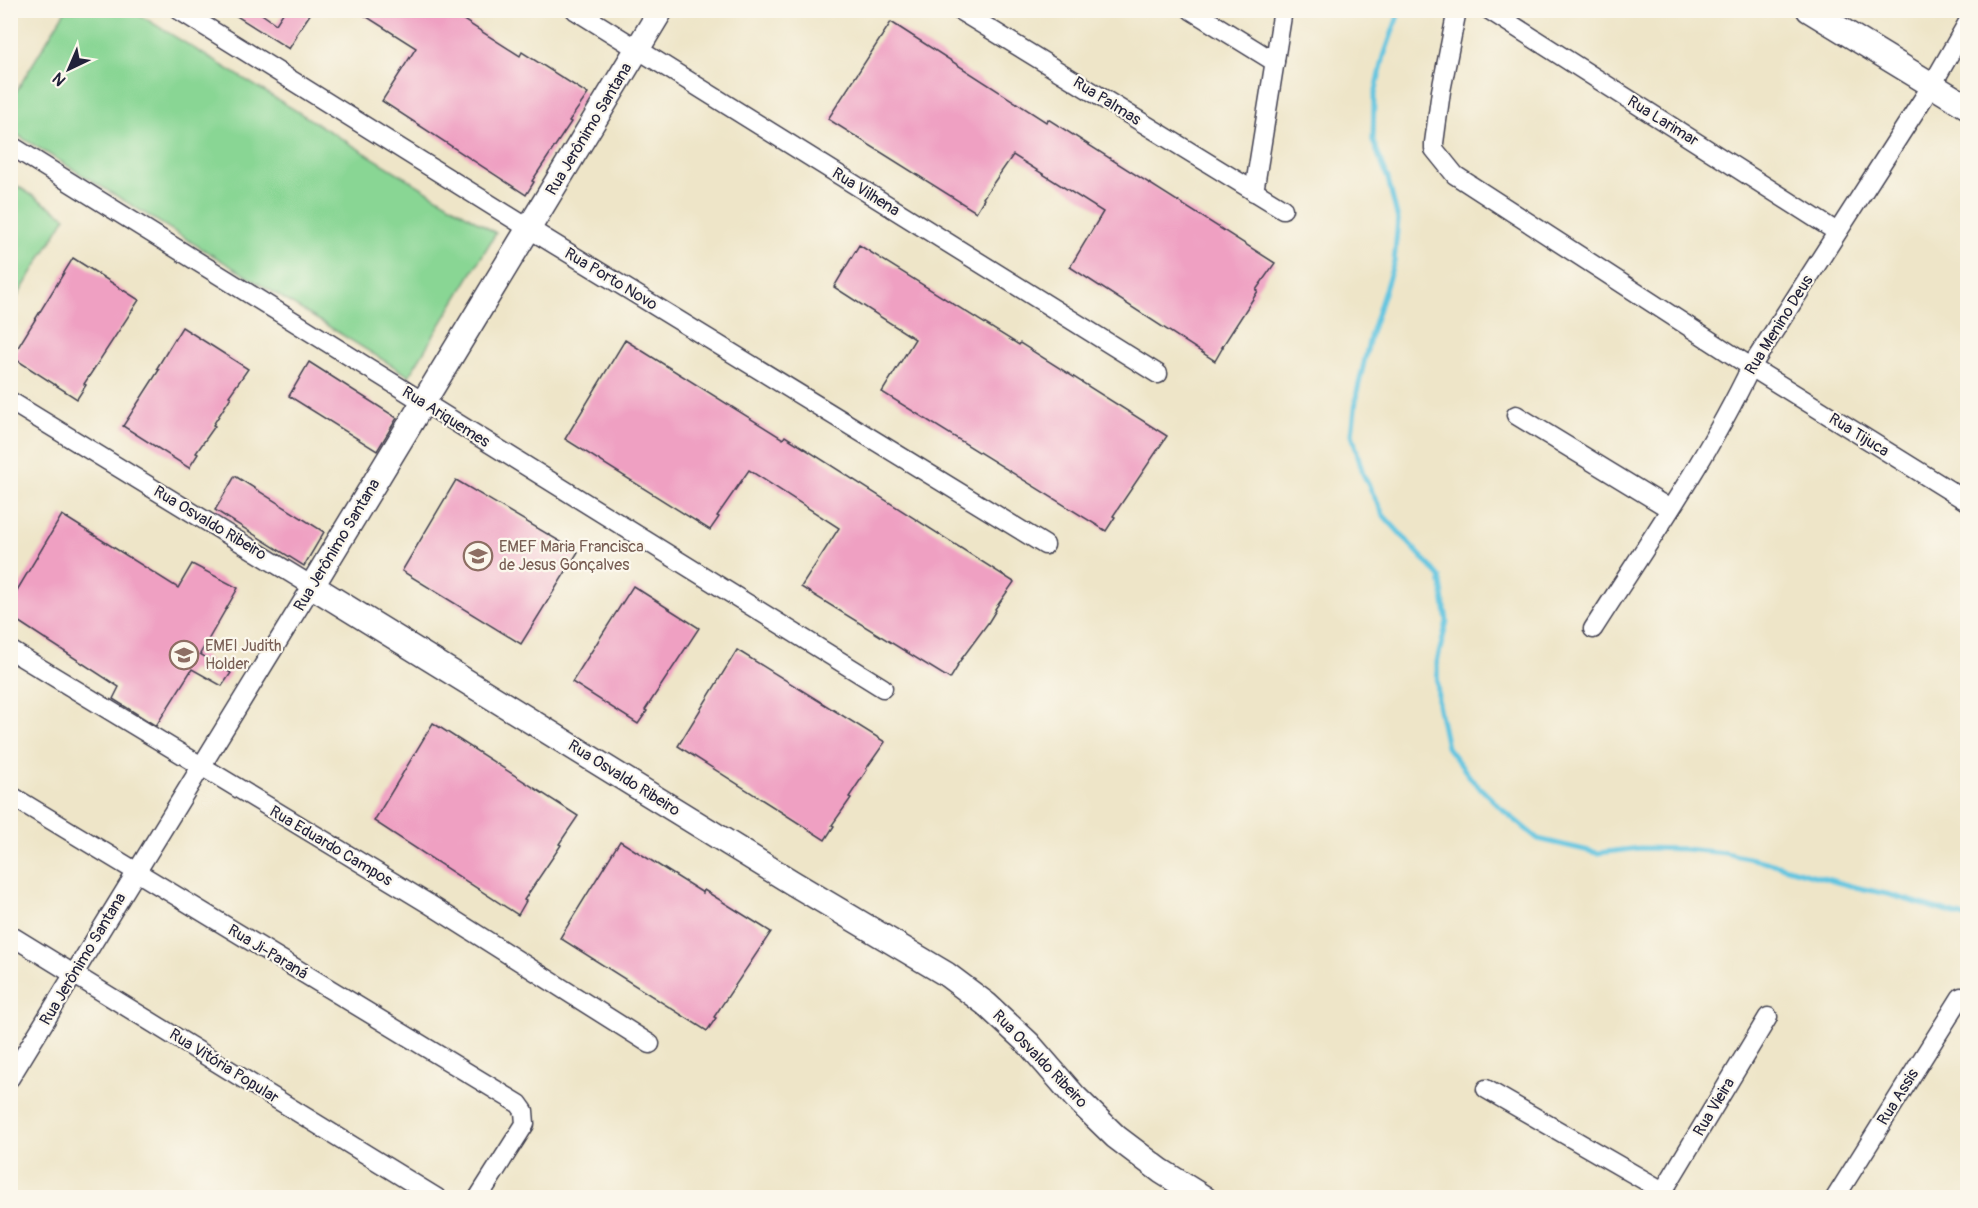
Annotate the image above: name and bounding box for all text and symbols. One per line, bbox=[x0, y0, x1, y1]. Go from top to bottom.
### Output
north arrow bbox=[39, 39, 99, 99]
street label: Rua Jerônimo Santana bbox=[542, 59, 636, 199]
text: N bbox=[48, 68, 70, 90]
street label: Rua Palmas bbox=[1069, 72, 1145, 130]
street label: Rua Larimar bbox=[1624, 91, 1703, 151]
street label: Rua Vilhena bbox=[828, 163, 904, 221]
street label: Rua Porto Novo bbox=[561, 243, 662, 315]
street label: Rua Menino Deus bbox=[1740, 272, 1818, 378]
street label: Rua Ariquemes bbox=[398, 382, 494, 452]
street label: Rua Tijuca bbox=[1825, 409, 1893, 461]
street label: Rua Jerônimo Santana bbox=[290, 475, 384, 615]
street label: Rua Osvaldo Ribeiro bbox=[150, 481, 270, 565]
place label: EMEF Maria Francisca de Jesus Gonçalves bbox=[499, 537, 644, 575]
school or university icon: EMEF Maria Francisca de Jesus Gonçalves bbox=[462, 540, 494, 572]
place label: EMEI Judith Holder bbox=[205, 636, 282, 674]
school or university icon: EMEI Judith Holder bbox=[168, 639, 200, 671]
street label: Rua Osvaldo Ribeiro bbox=[564, 736, 684, 821]
street label: Rua Eduardo Campos bbox=[266, 801, 396, 891]
street label: Rua Jerônimo Santana bbox=[36, 889, 130, 1029]
street label: Rua Ji-Paraná bbox=[224, 920, 312, 984]
street label: Rua Osvaldo Ribeiro bbox=[988, 1006, 1092, 1112]
street label: Rua Vitória Popular bbox=[165, 1024, 283, 1108]
street label: Rua Assis bbox=[1873, 1065, 1923, 1129]
street label: Rua Vieira bbox=[1689, 1074, 1739, 1140]

